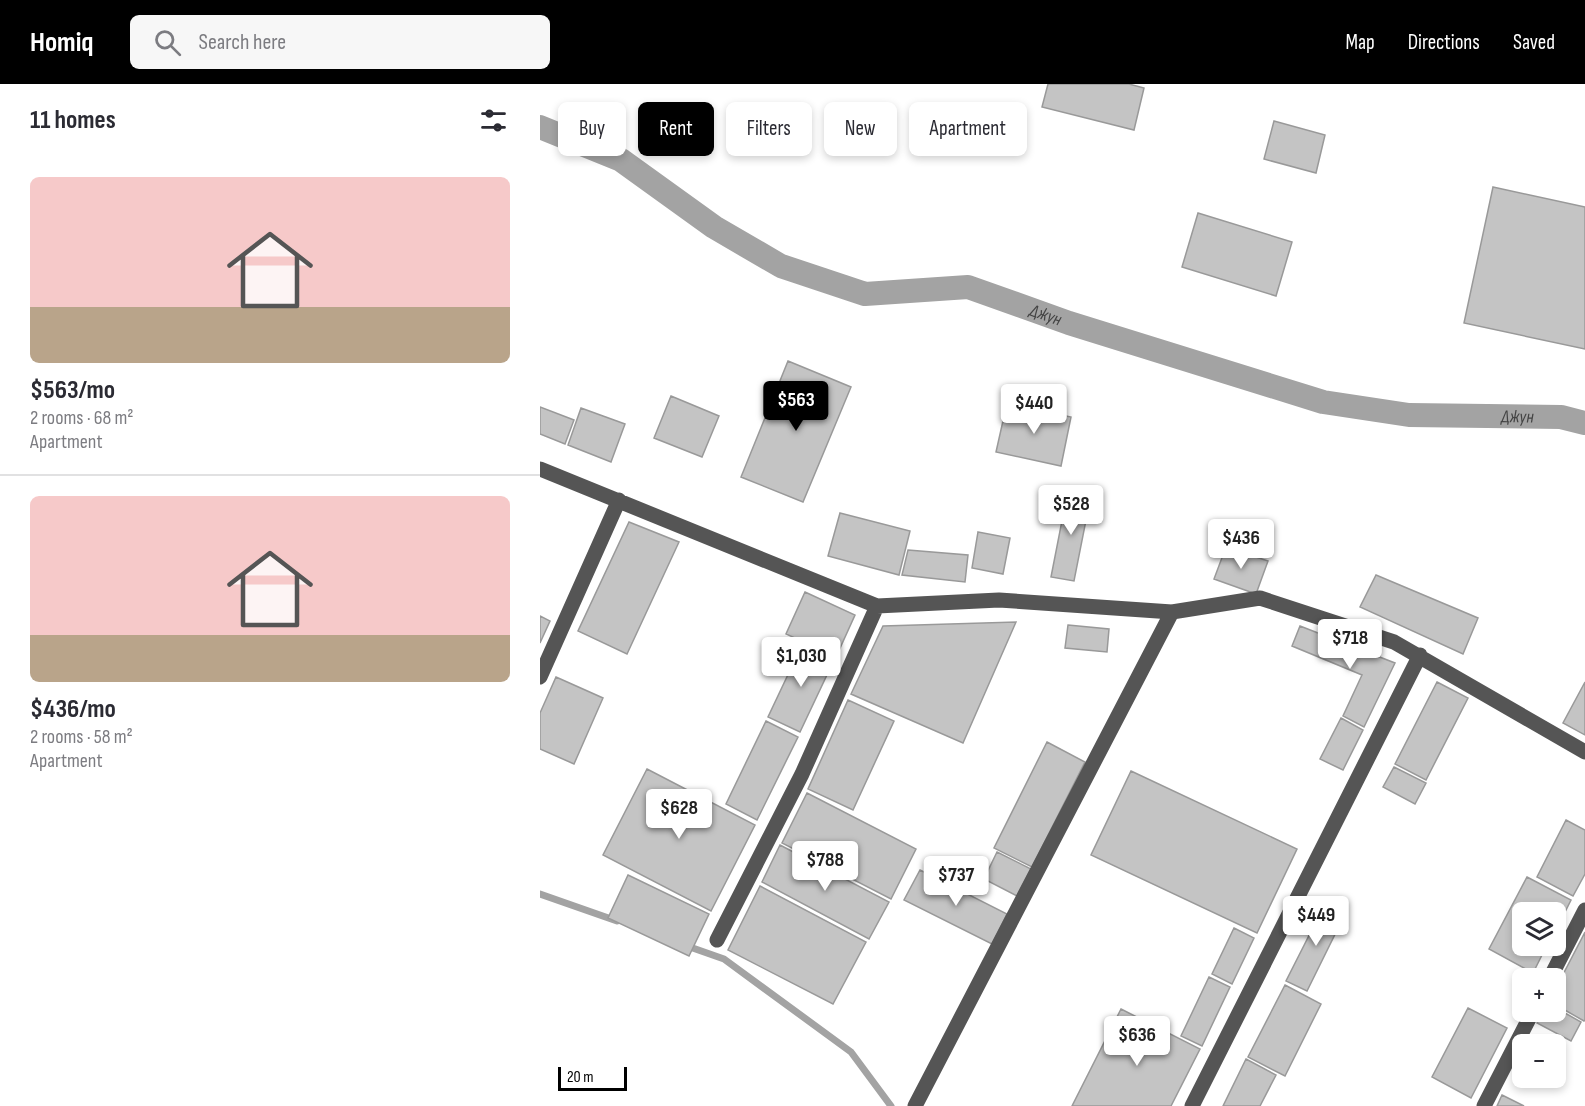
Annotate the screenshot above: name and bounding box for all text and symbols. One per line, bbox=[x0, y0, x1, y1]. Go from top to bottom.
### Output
search box bbox=[130, 15, 550, 69]
text: Homiq bbox=[30, 26, 94, 59]
icon: search bbox=[151, 26, 184, 59]
text: Search here bbox=[199, 29, 286, 56]
text: Map bbox=[1345, 30, 1375, 55]
text: Directions bbox=[1408, 30, 1480, 55]
text: Saved bbox=[1513, 30, 1555, 55]
chip: Buy bbox=[558, 102, 626, 156]
chip: Rent bbox=[638, 102, 714, 156]
chip: Filters bbox=[726, 102, 812, 156]
chip: New bbox=[824, 102, 897, 156]
chip: Apartment bbox=[909, 102, 1027, 156]
icon: filters bbox=[477, 104, 510, 137]
text: 11 homes bbox=[30, 105, 116, 136]
icon: home bbox=[216, 216, 324, 324]
water label: Джун bbox=[1026, 299, 1065, 330]
text: $563/mo bbox=[30, 375, 115, 406]
pin: $563 bbox=[760, 381, 832, 432]
pin: $440 bbox=[998, 384, 1070, 435]
text: $563 bbox=[777, 388, 815, 412]
text: $440 bbox=[1015, 391, 1053, 415]
text: 2 rooms · 68 m² bbox=[30, 406, 134, 430]
water label: Джун bbox=[1500, 406, 1534, 427]
text: Apartment bbox=[30, 430, 103, 454]
pin: $528 bbox=[1035, 485, 1107, 536]
text: $528 bbox=[1052, 492, 1090, 516]
pin: $436 bbox=[1205, 519, 1277, 570]
text: $436 bbox=[1222, 526, 1260, 550]
icon: home bbox=[216, 535, 324, 643]
pin: $718 bbox=[1314, 619, 1386, 670]
text: $718 bbox=[1332, 626, 1368, 650]
pin: $1,030 bbox=[752, 637, 850, 688]
text: $1,030 bbox=[776, 644, 826, 668]
text: $436/mo bbox=[30, 694, 116, 725]
text: 2 rooms · 58 m² bbox=[30, 725, 133, 749]
text: Apartment bbox=[30, 749, 103, 773]
pin: $628 bbox=[643, 789, 715, 840]
text: $628 bbox=[660, 796, 698, 820]
pin: $788 bbox=[789, 841, 861, 892]
text: $788 bbox=[806, 848, 844, 872]
pin: $737 bbox=[920, 856, 992, 907]
text: $737 bbox=[938, 863, 974, 887]
pin: $449 bbox=[1280, 896, 1352, 947]
map controls bbox=[1512, 902, 1566, 1088]
button: layers bbox=[1512, 902, 1566, 956]
text: $449 bbox=[1297, 903, 1335, 927]
button: + bbox=[1512, 968, 1566, 1022]
pin: $636 bbox=[1101, 1016, 1173, 1067]
text: $636 bbox=[1118, 1023, 1156, 1047]
button: − bbox=[1512, 1034, 1566, 1088]
scale bar bbox=[558, 1064, 627, 1092]
text: 20 m bbox=[567, 1068, 594, 1087]

